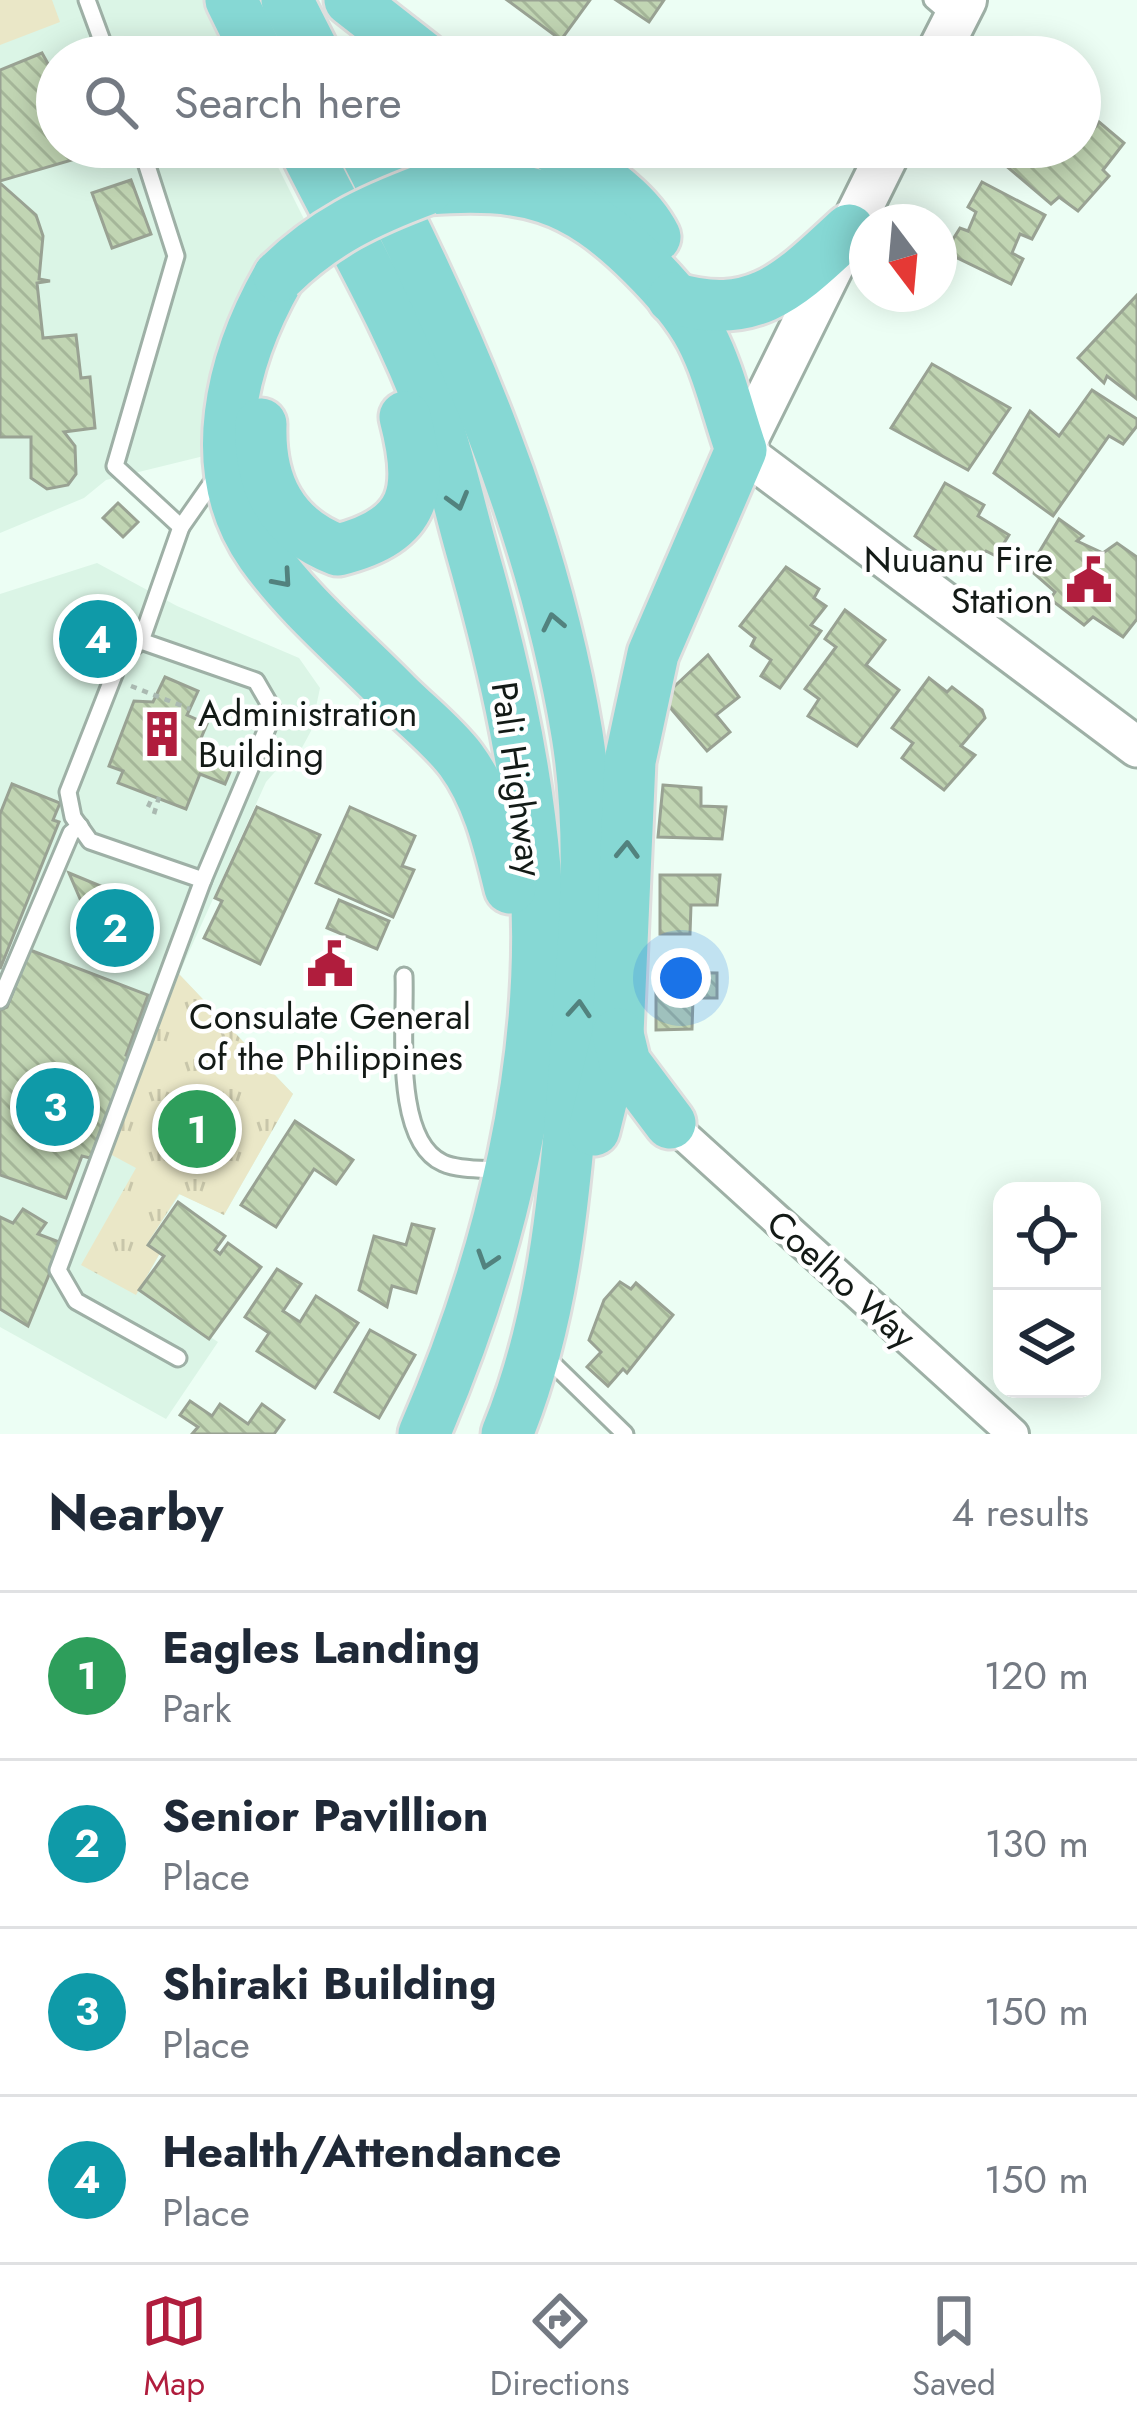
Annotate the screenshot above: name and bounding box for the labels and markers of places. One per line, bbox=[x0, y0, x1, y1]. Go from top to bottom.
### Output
place label: Nuuanu Fire Station bbox=[864, 533, 1053, 626]
public building icon: Nuuanu Fire Station bbox=[1064, 555, 1114, 605]
pin: 4 bbox=[59, 594, 137, 684]
place label: Administration Building bbox=[198, 687, 417, 780]
building icon: Administration Building bbox=[137, 709, 187, 759]
pin: 2 bbox=[76, 883, 154, 973]
public building icon: Consulate General of the Philippines bbox=[305, 939, 355, 989]
place label: Consulate General of the Philippines bbox=[189, 990, 471, 1083]
pin: 3 bbox=[16, 1062, 94, 1152]
pin: 1 bbox=[158, 1084, 236, 1174]

